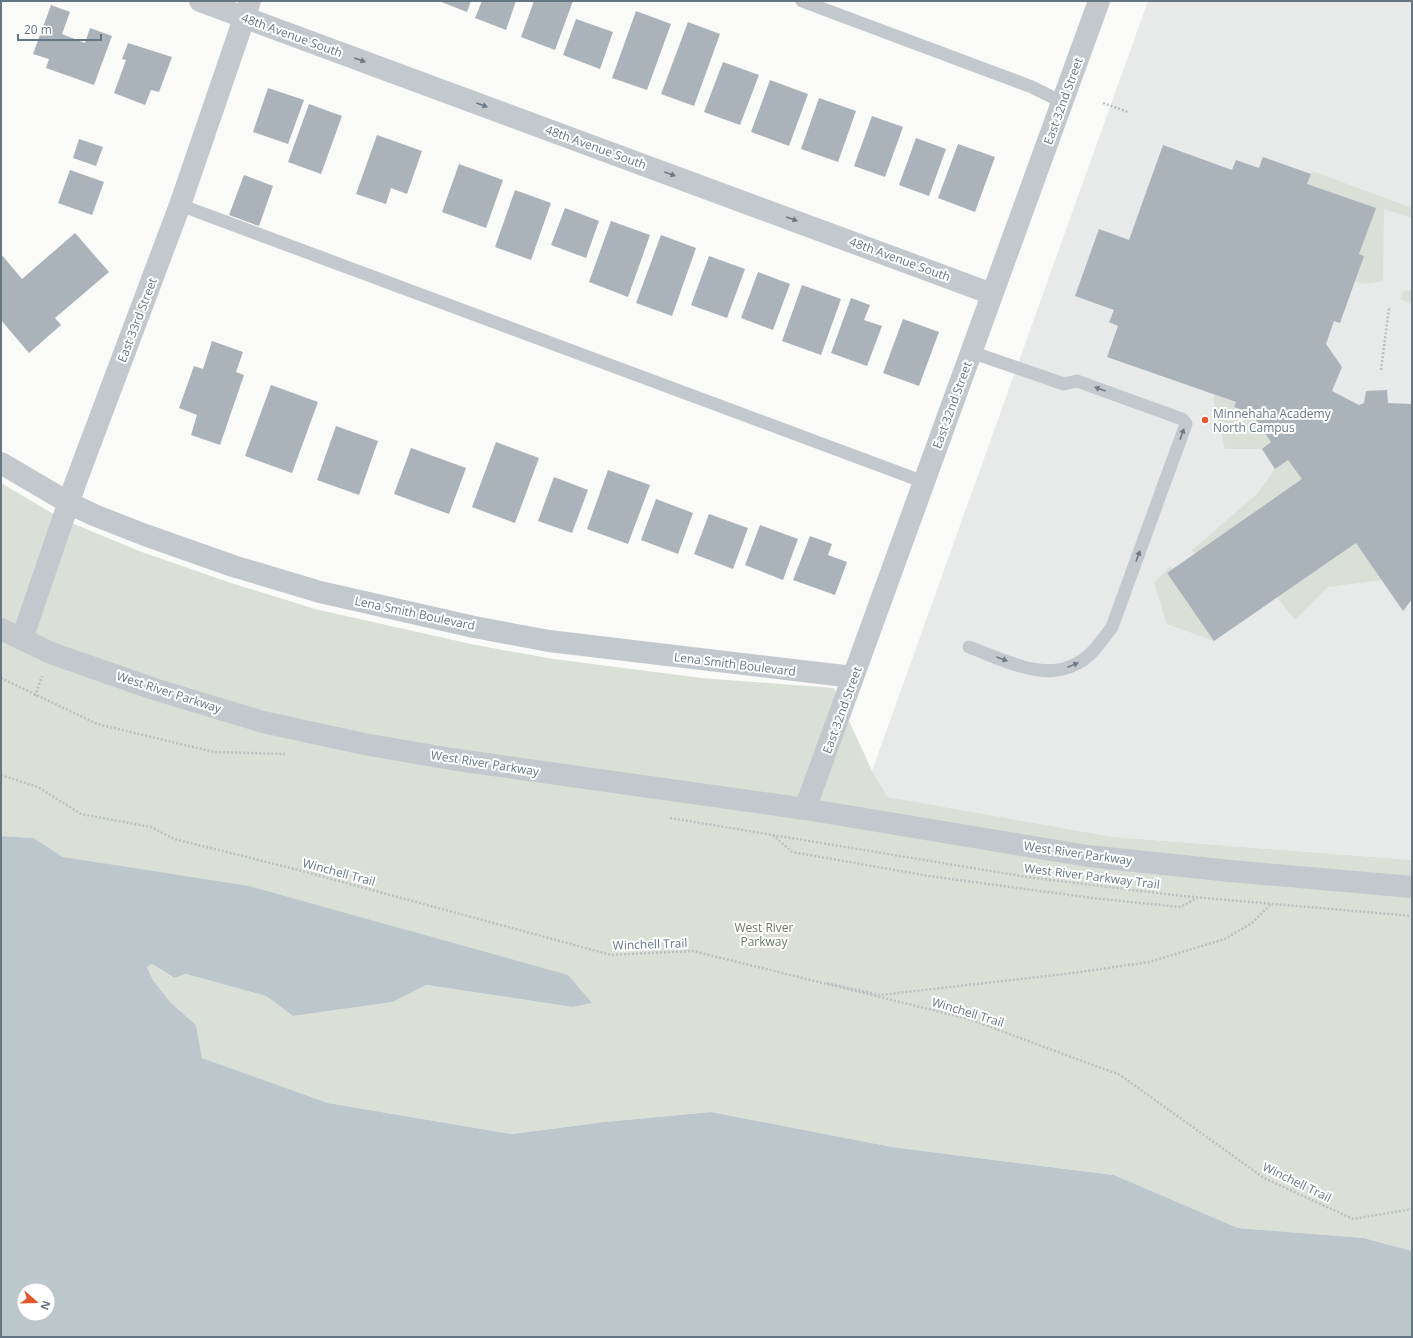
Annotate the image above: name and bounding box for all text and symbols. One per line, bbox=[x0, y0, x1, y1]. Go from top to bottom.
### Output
street label: 48th Avenue South bbox=[239, 9, 345, 61]
scale bar bbox=[18, 16, 101, 42]
text: 20 m bbox=[24, 21, 52, 38]
street label: East 32nd Street bbox=[1039, 55, 1087, 147]
one-way arrow bbox=[355, 58, 367, 64]
one-way arrow bbox=[477, 103, 489, 109]
street label: 48th Avenue South bbox=[543, 121, 649, 173]
one-way arrow bbox=[664, 172, 676, 178]
one-way arrow bbox=[786, 217, 798, 223]
street label: 48th Avenue South bbox=[847, 233, 953, 285]
street label: East 33rd Street bbox=[113, 275, 161, 365]
street label: East 32nd Street bbox=[928, 359, 976, 451]
one-way arrow bbox=[1093, 386, 1105, 392]
place label: Minnehaha Academy North Campus bbox=[1213, 405, 1332, 436]
marker: Minnehaha Academy North Campus bbox=[1200, 415, 1210, 425]
one-way arrow bbox=[1180, 428, 1186, 440]
one-way arrow bbox=[1135, 550, 1141, 562]
street label: Lena Smith Boulevard bbox=[353, 592, 477, 634]
street label: Lena Smith Boulevard bbox=[673, 648, 797, 680]
one-way arrow bbox=[997, 656, 1009, 662]
one-way arrow bbox=[1068, 661, 1080, 667]
street label: East 32nd Street bbox=[818, 664, 866, 756]
street label: West River Parkway bbox=[114, 667, 224, 717]
street label: West River Parkway bbox=[430, 746, 541, 780]
street label: West River Parkway bbox=[1023, 837, 1134, 869]
street label: Winchell Trail bbox=[301, 854, 377, 890]
street label: West River Parkway Trail bbox=[1023, 859, 1161, 893]
park label: West River Parkway bbox=[734, 919, 794, 950]
street label: Winchell Trail bbox=[612, 934, 688, 954]
street label: Winchell Trail bbox=[930, 993, 1006, 1031]
street label: Winchell Trail bbox=[1260, 1158, 1334, 1206]
north arrow bbox=[16, 1282, 56, 1322]
text: N bbox=[37, 1299, 54, 1312]

